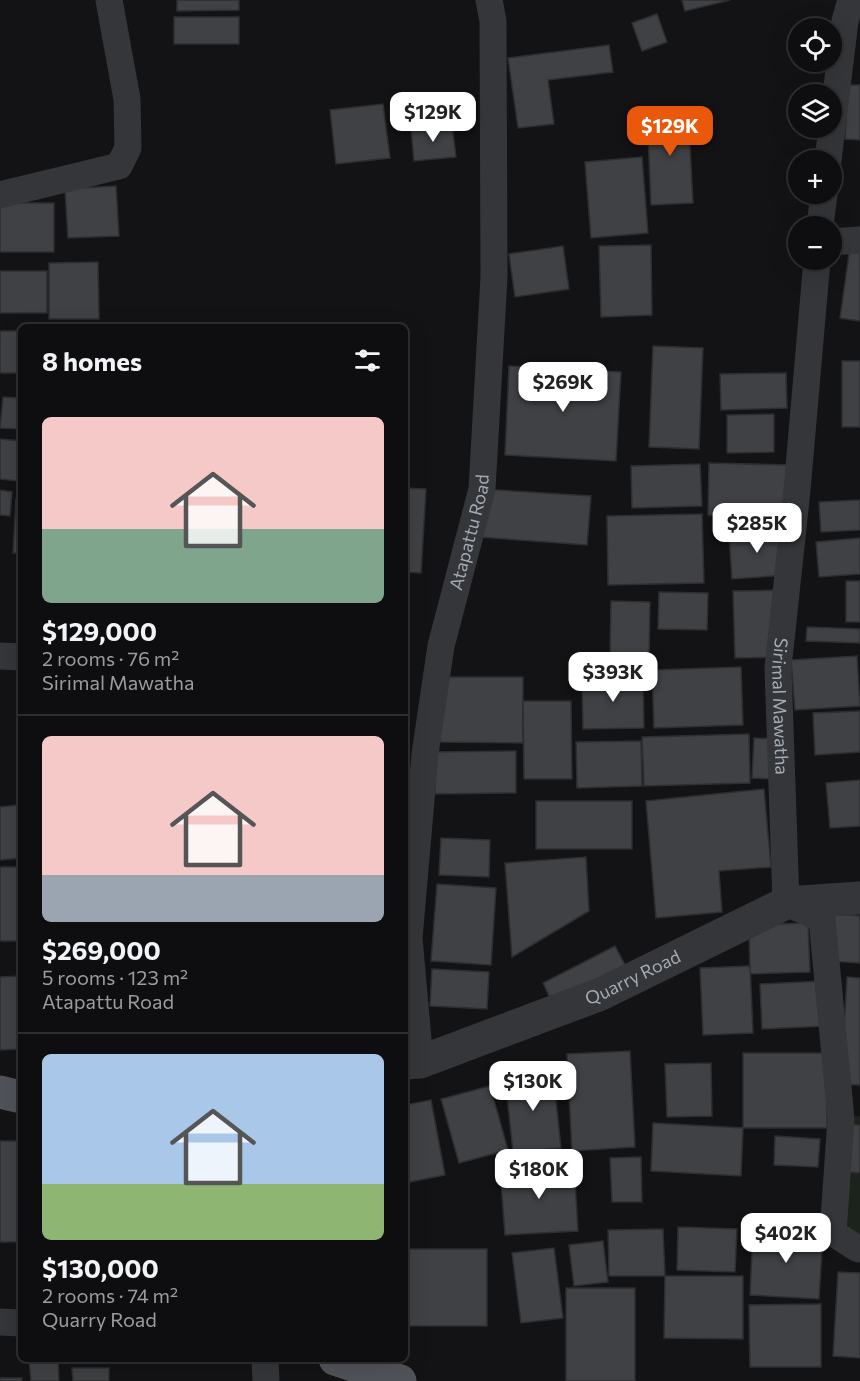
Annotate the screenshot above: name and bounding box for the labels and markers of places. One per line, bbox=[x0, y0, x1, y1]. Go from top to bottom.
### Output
pin: $129K bbox=[391, 92, 475, 143]
pin: $129K bbox=[628, 106, 712, 157]
pin: $269K bbox=[521, 362, 605, 413]
pin: $285K bbox=[715, 503, 799, 554]
pin: $393K bbox=[571, 652, 655, 703]
pin: $130K bbox=[491, 1061, 575, 1112]
pin: $180K bbox=[497, 1149, 581, 1200]
pin: $402K bbox=[744, 1213, 828, 1264]

